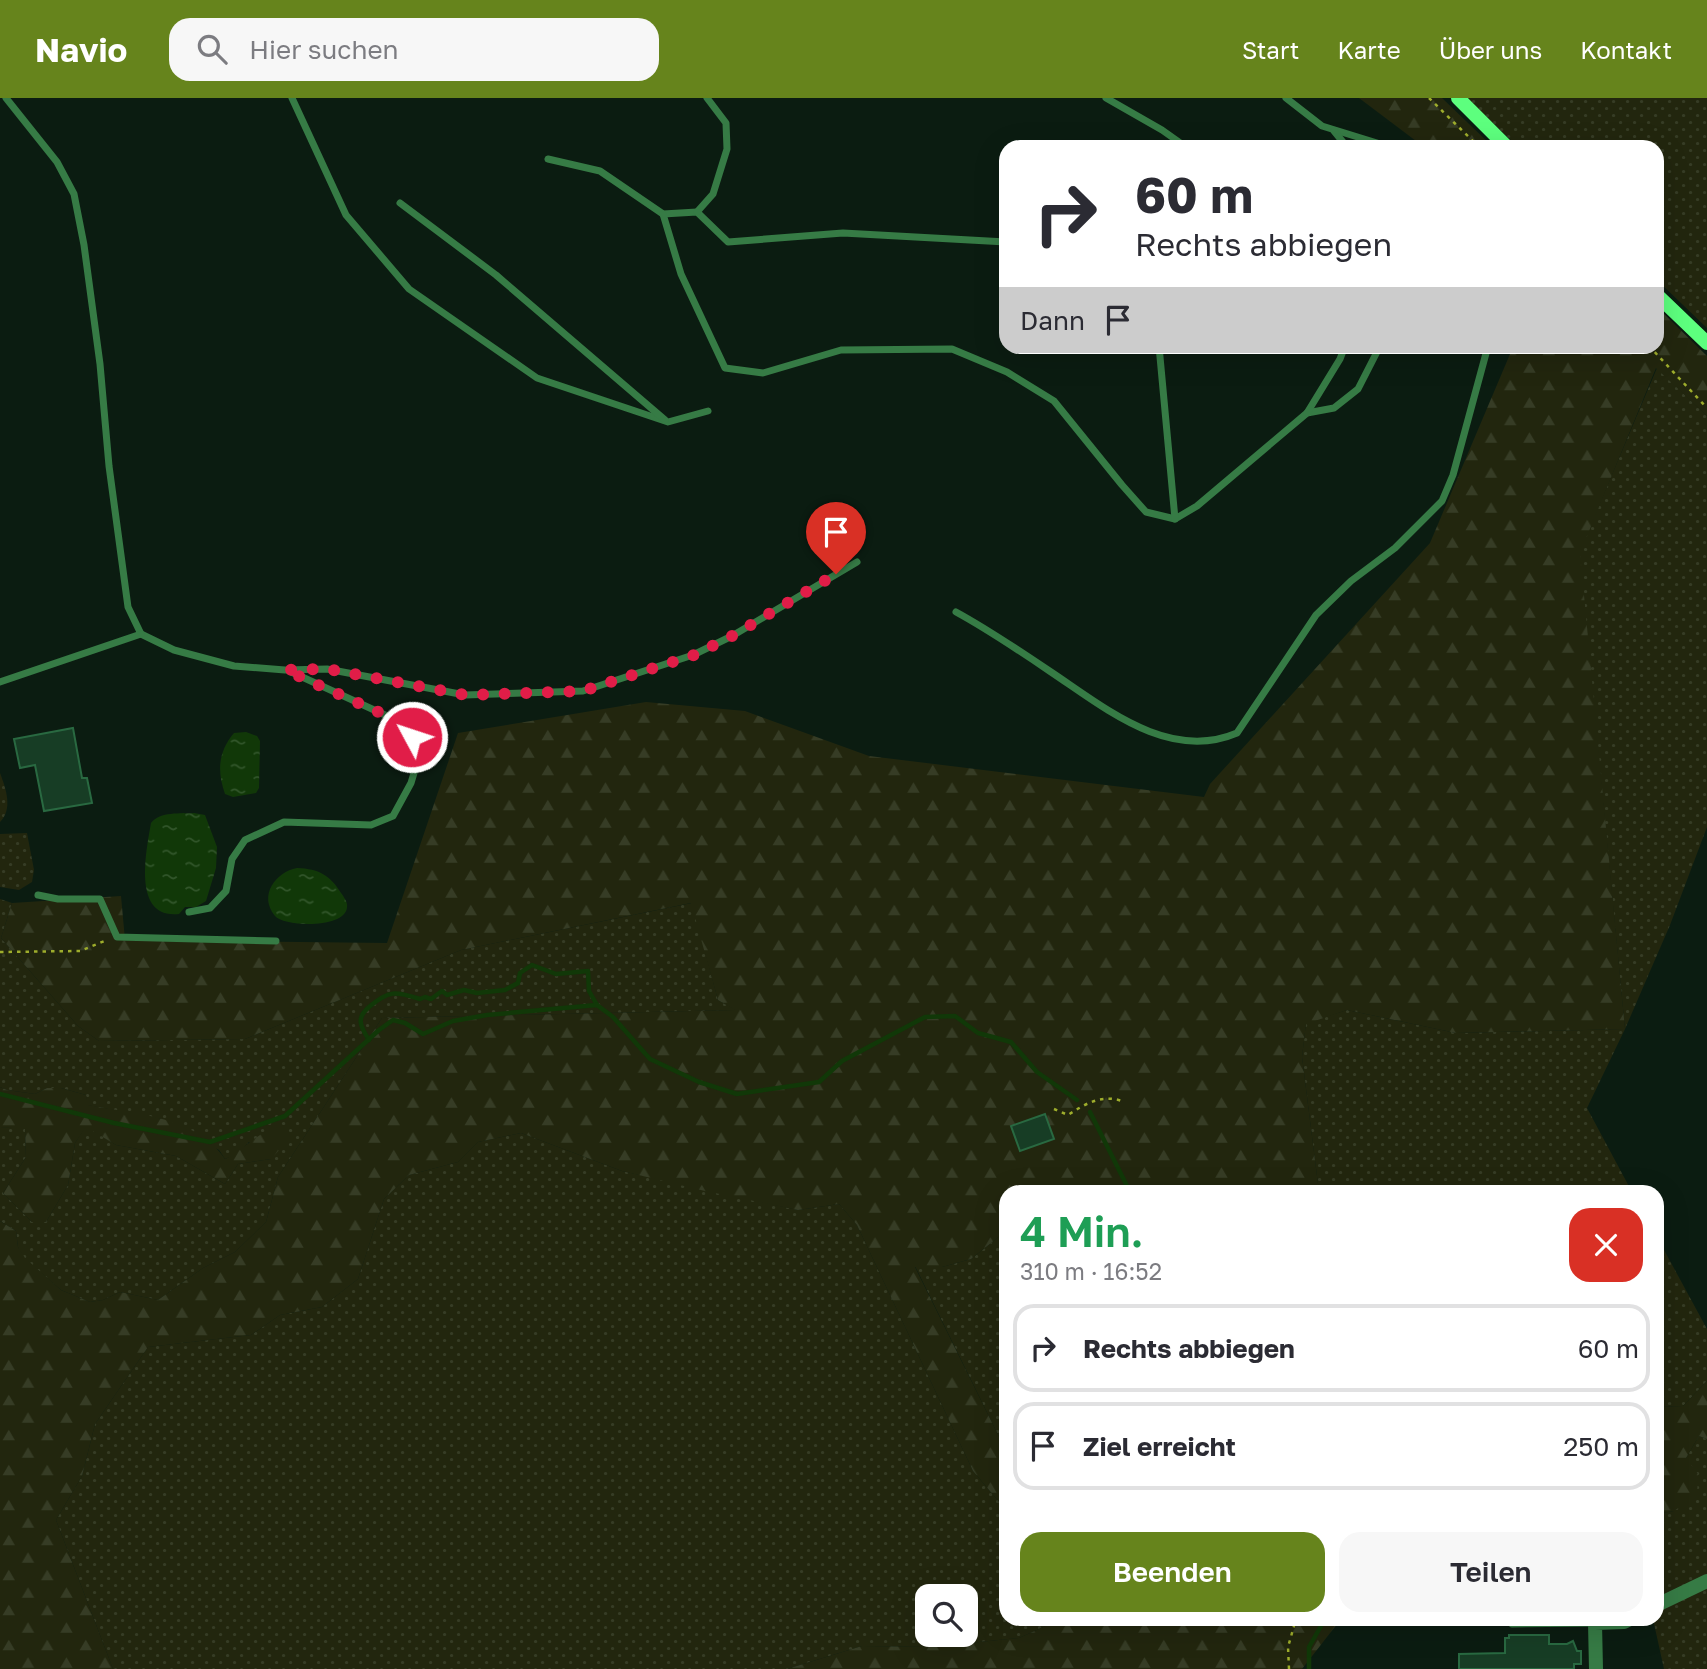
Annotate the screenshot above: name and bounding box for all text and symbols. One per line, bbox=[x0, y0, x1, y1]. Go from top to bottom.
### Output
search box bbox=[169, 18, 659, 81]
text: Navio bbox=[35, 30, 127, 69]
icon: search bbox=[193, 30, 231, 68]
text: Hier suchen bbox=[249, 34, 399, 65]
text: Start bbox=[1242, 35, 1299, 64]
text: Karte bbox=[1337, 35, 1401, 64]
text: Über uns bbox=[1439, 35, 1542, 64]
text: Kontakt bbox=[1580, 35, 1672, 64]
text: 60 m bbox=[1135, 165, 1253, 224]
icon: right bbox=[1020, 168, 1111, 259]
text: Rechts abbiegen bbox=[1135, 225, 1392, 263]
icon: arrive bbox=[1099, 301, 1137, 339]
text: Dann bbox=[1020, 305, 1085, 336]
pin bbox=[806, 502, 866, 574]
icon: arrive bbox=[817, 513, 855, 551]
position arrow bbox=[375, 700, 449, 774]
text: 4 Min. bbox=[1020, 1206, 1144, 1256]
button: close bbox=[1569, 1208, 1643, 1282]
text: 310 m · 16:52 bbox=[1020, 1257, 1162, 1285]
icon: right bbox=[1024, 1329, 1062, 1367]
text: Rechts abbiegen bbox=[1083, 1333, 1295, 1364]
text: 60 m bbox=[1578, 1333, 1639, 1364]
icon: arrive bbox=[1024, 1427, 1062, 1465]
text: Ziel erreicht bbox=[1083, 1431, 1236, 1462]
text: 250 m bbox=[1563, 1431, 1639, 1462]
button: Beenden bbox=[1020, 1532, 1325, 1612]
button: Teilen bbox=[1339, 1532, 1643, 1612]
map controls bbox=[915, 1584, 978, 1647]
button: search bbox=[915, 1584, 978, 1647]

